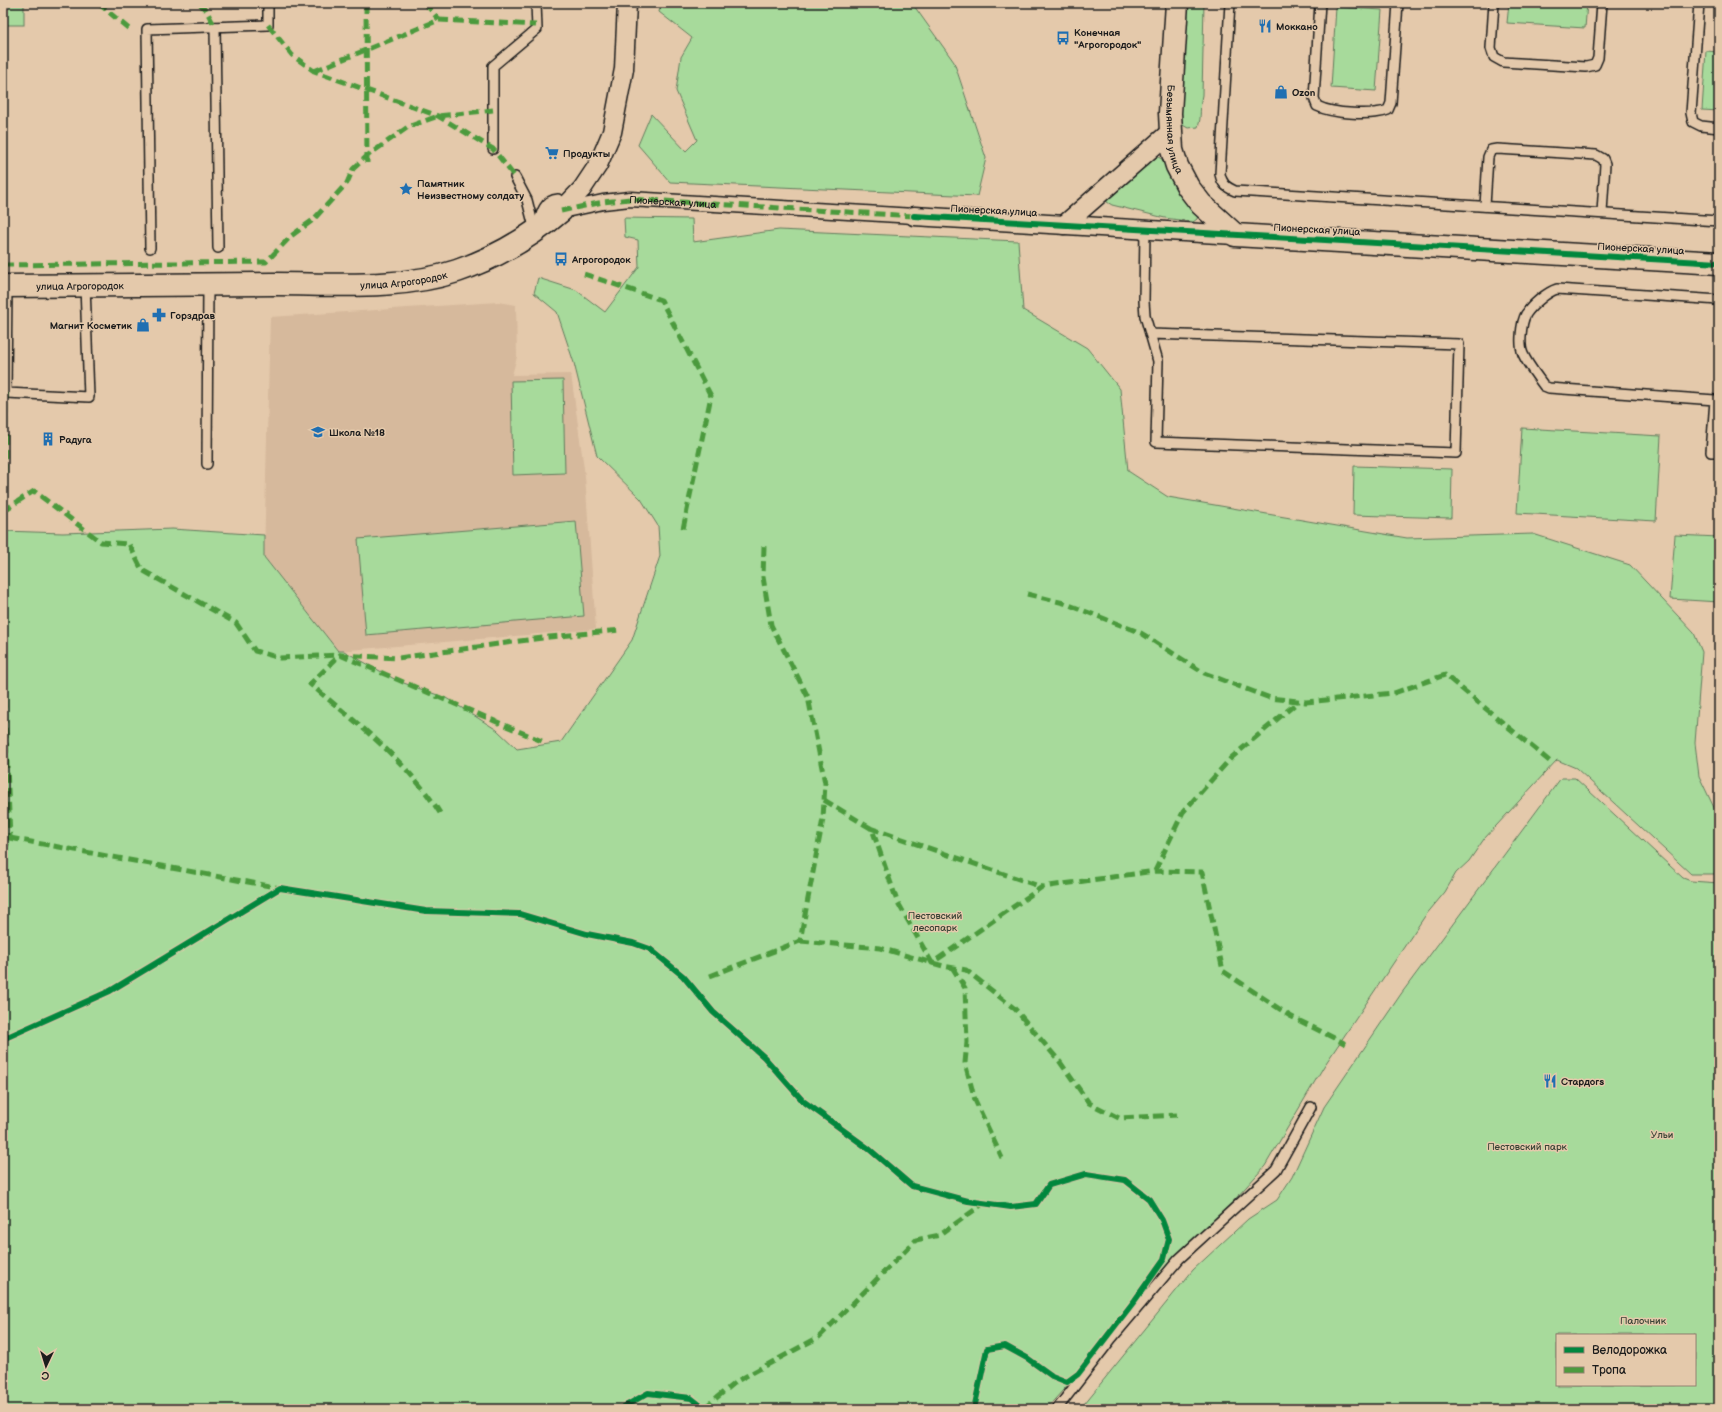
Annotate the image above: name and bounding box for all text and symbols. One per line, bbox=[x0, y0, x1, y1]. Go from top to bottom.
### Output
restaurant icon: Моккано bbox=[1257, 18, 1273, 34]
place label: Моккано bbox=[1276, 21, 1318, 33]
place label: Конечная "Агрогородок" bbox=[1074, 27, 1141, 51]
bus stop icon: Конечная "Агрогородок" bbox=[1055, 30, 1071, 46]
street label: Безымянная улица bbox=[1163, 84, 1185, 176]
shop icon: Ozon bbox=[1273, 84, 1289, 100]
place label: Ozon bbox=[1292, 87, 1316, 99]
supermarket icon: Продукты bbox=[544, 145, 560, 161]
place label: Продукты bbox=[563, 148, 610, 160]
place label: Памятник Неизвестному солдату bbox=[417, 178, 524, 202]
place icon: Памятник Неизвестному солдату bbox=[398, 181, 414, 197]
street label: Пионерская улица bbox=[629, 194, 717, 211]
street label: Пионерская улица bbox=[950, 203, 1038, 219]
street label: Пионерская улица bbox=[1273, 222, 1361, 238]
street label: Пионерская улица bbox=[1597, 241, 1685, 257]
bus stop icon: Агрогородок bbox=[553, 251, 569, 267]
place label: Агрогородок bbox=[571, 254, 631, 266]
street label: улица Агрогородок bbox=[360, 269, 449, 292]
street label: улица Агрогородок bbox=[36, 280, 124, 293]
pharmacy icon: Горздрав bbox=[151, 307, 167, 323]
place label: Горздрав bbox=[170, 310, 215, 322]
shop icon: Магнит Косметик bbox=[135, 317, 151, 333]
place label: Магнит Косметик bbox=[50, 320, 133, 332]
school or university icon: Школа №18 bbox=[310, 424, 326, 440]
place label: Школа №18 bbox=[329, 427, 385, 439]
building icon: Радуга bbox=[40, 431, 56, 447]
place label: Радуга bbox=[59, 434, 92, 446]
park label: Пестовский лесопарк bbox=[908, 910, 962, 934]
restaurant icon: Стардогs bbox=[1542, 1073, 1558, 1089]
place label: Стардогs bbox=[1561, 1076, 1604, 1088]
park label: Ульи bbox=[1651, 1129, 1673, 1141]
park label: Пестовский парк bbox=[1487, 1141, 1568, 1153]
park label: Палочник bbox=[1620, 1315, 1667, 1327]
legend bbox=[1556, 1334, 1696, 1386]
text: Велодорожка bbox=[1592, 1343, 1667, 1358]
north arrow bbox=[26, 1346, 66, 1386]
text: Тропа bbox=[1592, 1363, 1626, 1378]
text: С bbox=[41, 1369, 50, 1382]

